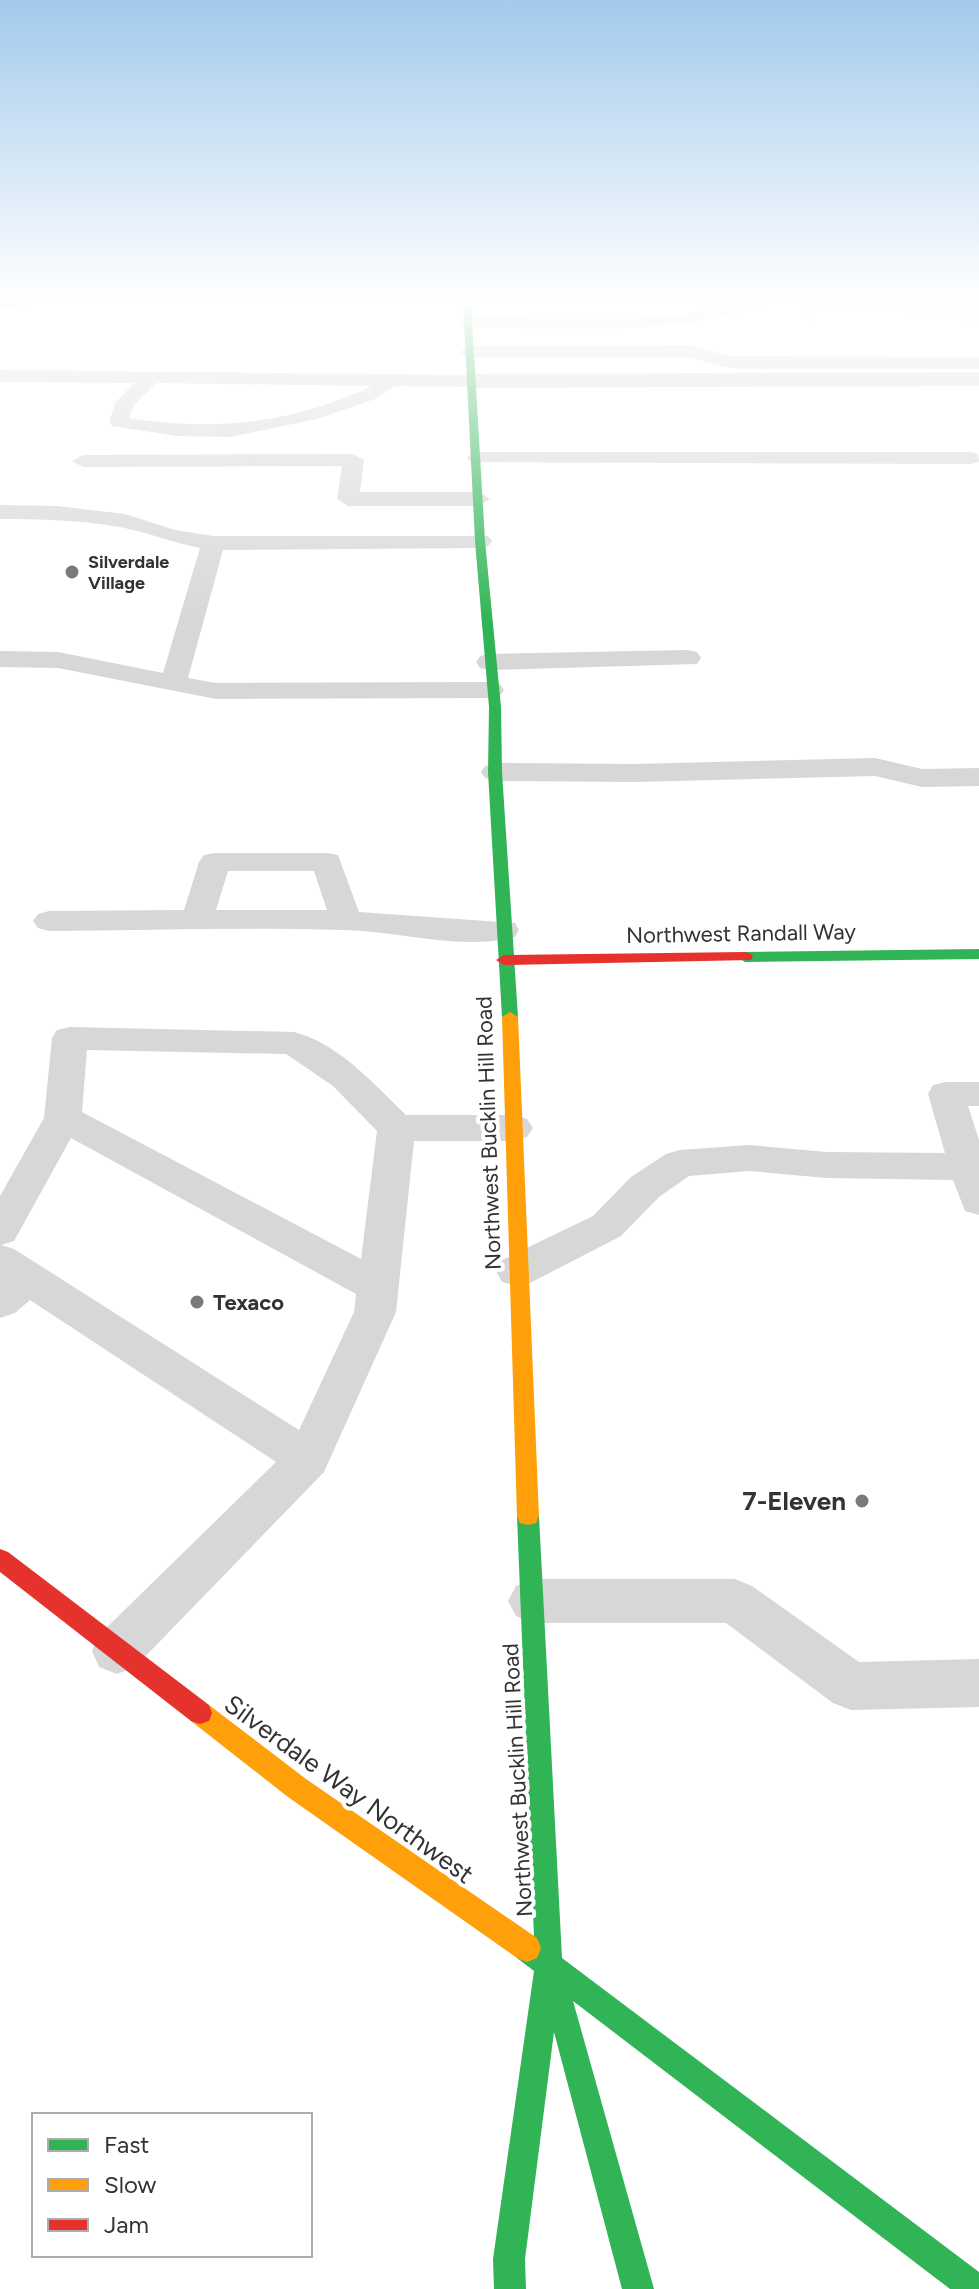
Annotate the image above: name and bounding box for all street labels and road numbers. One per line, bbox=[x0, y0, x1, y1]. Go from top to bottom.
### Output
street label: Northwest Randall Way bbox=[626, 918, 857, 949]
street label: Northwest Bucklin Hill Road bbox=[470, 996, 507, 1270]
street label: Northwest Bucklin Hill Road bbox=[497, 1642, 538, 1917]
street label: Silverdale Way Northwest bbox=[218, 1688, 480, 1890]

